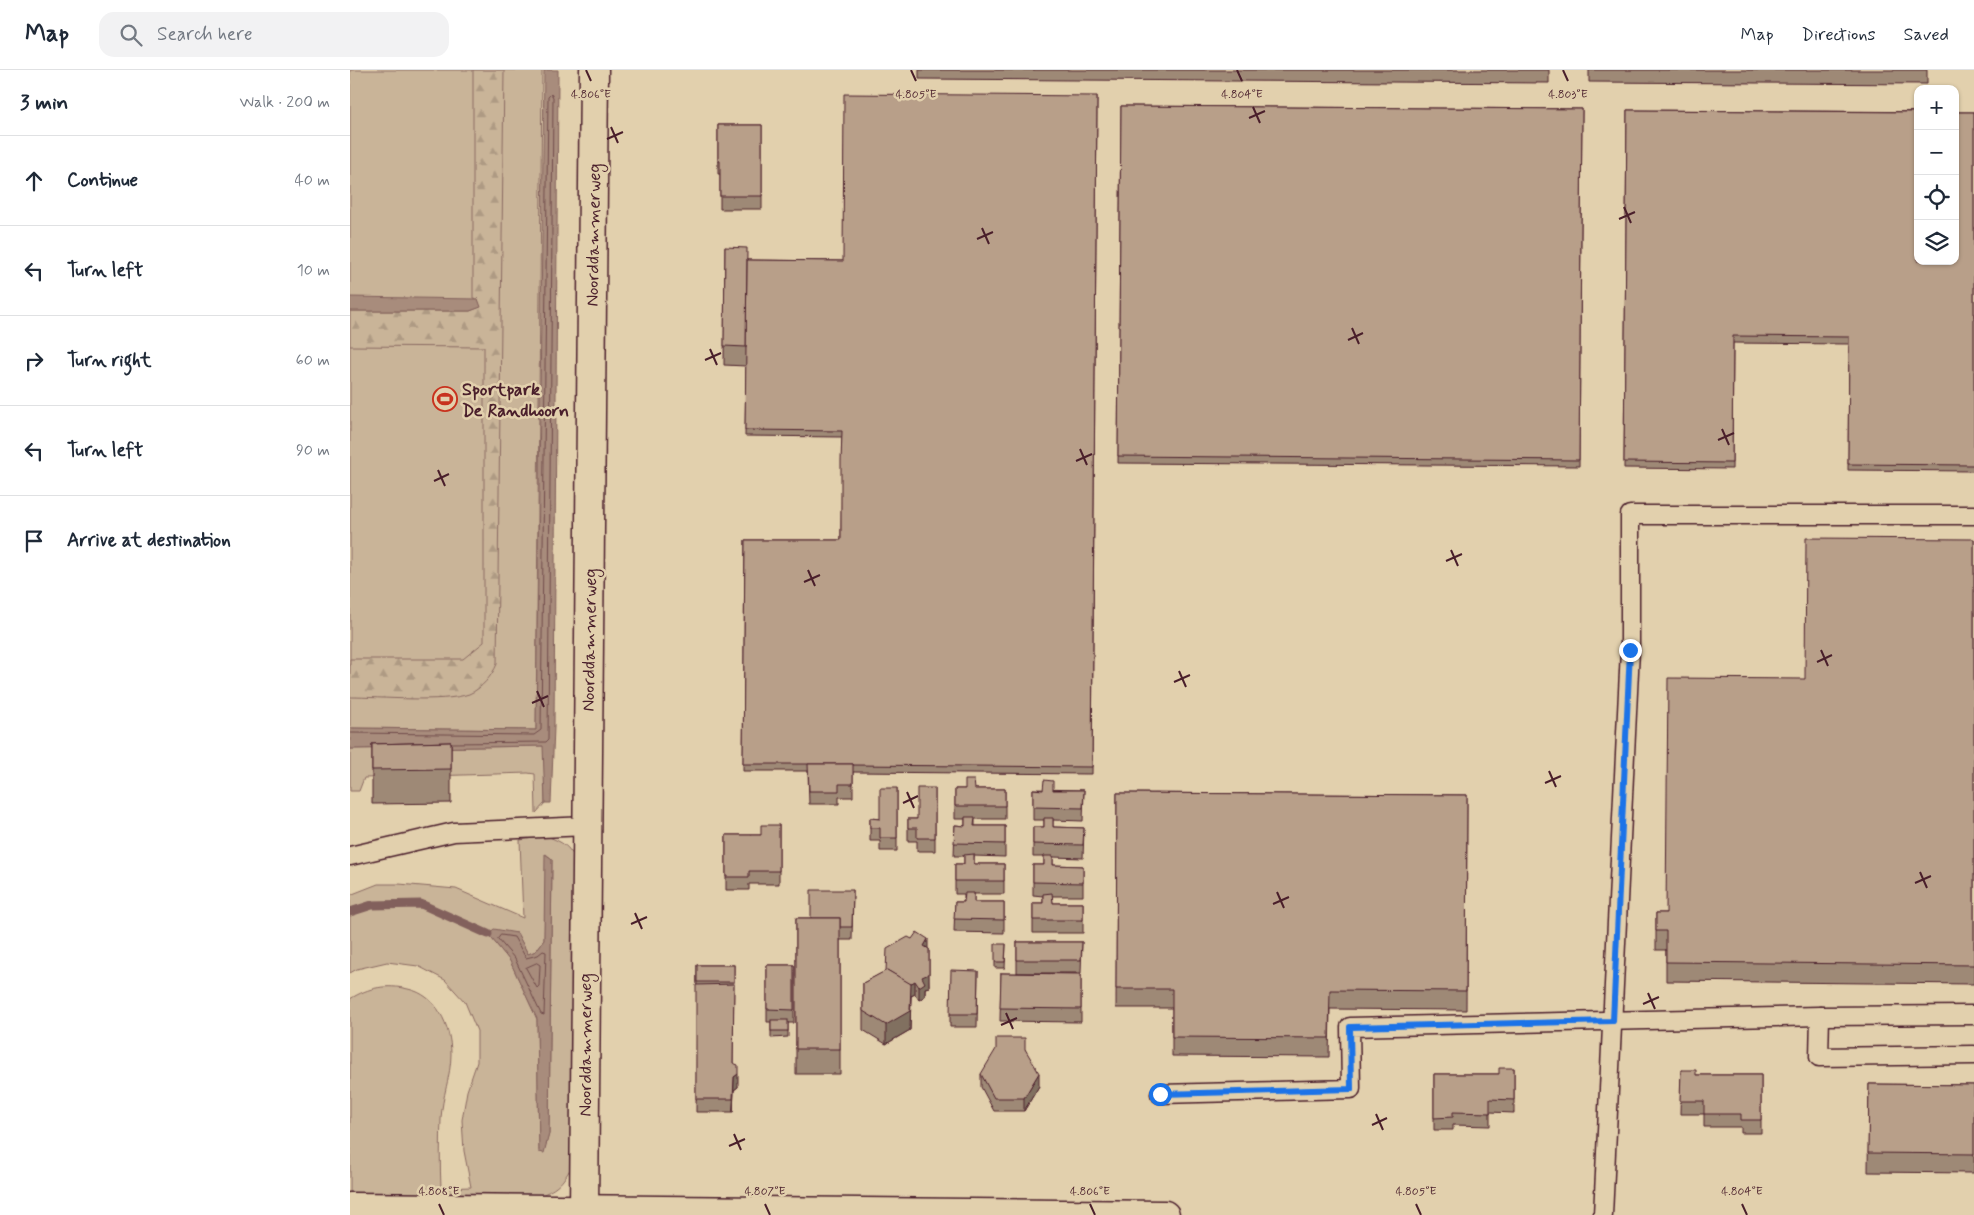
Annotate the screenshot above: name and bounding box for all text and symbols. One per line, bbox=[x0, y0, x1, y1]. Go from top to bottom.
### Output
search box bbox=[99, 12, 449, 57]
text: Map bbox=[25, 19, 69, 50]
icon: search bbox=[117, 21, 145, 49]
text: Search here bbox=[157, 22, 253, 47]
text: Map bbox=[1741, 23, 1774, 47]
text: Directions bbox=[1802, 23, 1876, 47]
text: Saved bbox=[1904, 23, 1949, 47]
map controls bbox=[1914, 85, 1959, 265]
button: + bbox=[1914, 85, 1959, 130]
text: 4.806°E bbox=[571, 87, 611, 103]
text: 4.805°E bbox=[895, 87, 937, 103]
text: 4.804°E bbox=[1221, 87, 1263, 103]
text: 4.803°E bbox=[1548, 87, 1588, 103]
text: 3 min bbox=[20, 89, 68, 117]
text: Walk · 200 m bbox=[239, 92, 330, 113]
button: − bbox=[1914, 130, 1959, 175]
street label: Noorddammerweg bbox=[581, 163, 608, 307]
icon: ahead bbox=[20, 167, 48, 195]
text: Continue bbox=[67, 168, 138, 193]
text: 40 m bbox=[294, 170, 330, 191]
button: locate bbox=[1914, 175, 1959, 220]
button: layers bbox=[1914, 220, 1959, 265]
icon: left bbox=[20, 257, 48, 285]
text: Turn left bbox=[67, 258, 143, 283]
text: 10 m bbox=[297, 260, 330, 281]
icon: right bbox=[20, 347, 48, 375]
text: Turn right bbox=[67, 348, 151, 373]
text: 60 m bbox=[296, 350, 330, 371]
place label: Sportpark De Randhoorn bbox=[462, 378, 569, 423]
sports icon: Sportpark De Randhoorn bbox=[432, 386, 458, 412]
icon: left bbox=[20, 437, 48, 465]
text: Turn left bbox=[67, 438, 143, 463]
text: 90 m bbox=[296, 440, 330, 461]
icon: arrive bbox=[20, 527, 48, 555]
text: Arrive at destination bbox=[67, 528, 231, 553]
street label: Noorddammerweg bbox=[577, 568, 604, 712]
route end bbox=[1619, 639, 1642, 662]
street label: Noorddammerweg bbox=[574, 973, 599, 1117]
route start bbox=[1149, 1083, 1172, 1106]
text: 4.808°E bbox=[419, 1184, 459, 1200]
text: 4.807°E bbox=[744, 1184, 786, 1200]
text: 4.806°E bbox=[1070, 1184, 1110, 1200]
text: 4.805°E bbox=[1395, 1184, 1437, 1200]
text: 4.804°E bbox=[1721, 1184, 1763, 1200]

